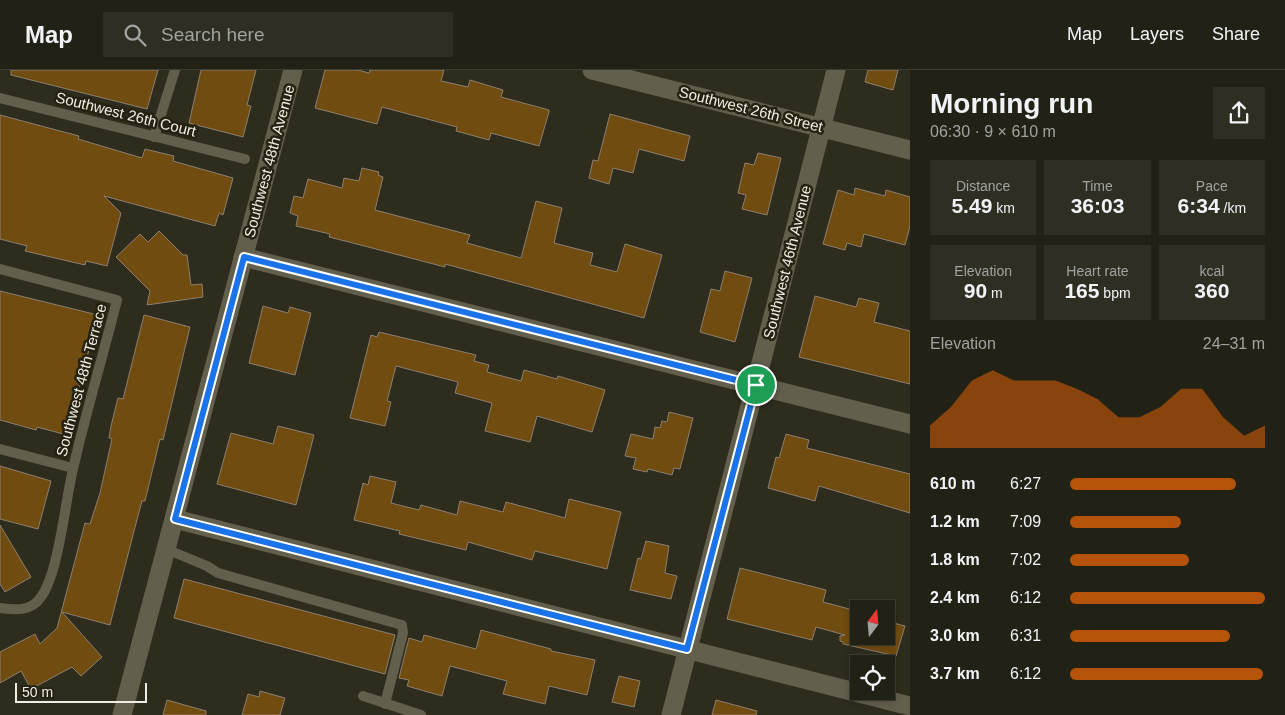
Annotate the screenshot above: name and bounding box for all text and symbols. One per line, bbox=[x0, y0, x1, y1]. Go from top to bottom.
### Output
search box bbox=[103, 12, 453, 57]
text: Map bbox=[25, 21, 73, 48]
icon: search bbox=[121, 21, 149, 49]
text: Search here bbox=[161, 24, 265, 45]
text: Map bbox=[1067, 24, 1102, 44]
text: Layers bbox=[1130, 24, 1184, 44]
text: Share bbox=[1212, 24, 1260, 44]
street label: Southwest 48th Avenue bbox=[240, 83, 298, 239]
street label: Southwest 26th Street bbox=[677, 83, 825, 135]
button: share bbox=[1213, 87, 1265, 139]
street label: Southwest 26th Court bbox=[54, 88, 199, 140]
text: Morning run bbox=[930, 88, 1093, 119]
text: 06:30 · 9 × 610 m bbox=[930, 123, 1056, 140]
text: Distance bbox=[956, 178, 1010, 194]
text: Time bbox=[1082, 178, 1113, 194]
text: Pace bbox=[1196, 178, 1228, 194]
street label: Southwest 46th Avenue bbox=[760, 184, 814, 340]
text: 5.49 bbox=[951, 194, 992, 217]
text: 36:03 bbox=[1071, 194, 1124, 217]
text: 6:34 bbox=[1178, 194, 1220, 217]
text: km bbox=[992, 200, 1015, 216]
text: /km bbox=[1220, 200, 1246, 216]
text: Elevation bbox=[954, 263, 1012, 279]
text: Heart rate bbox=[1066, 263, 1129, 279]
text: kcal bbox=[1199, 263, 1224, 279]
text: 90 bbox=[964, 279, 987, 302]
text: 165 bbox=[1064, 279, 1099, 302]
text: 360 bbox=[1194, 279, 1229, 302]
text: m bbox=[987, 285, 1003, 301]
text: bpm bbox=[1099, 285, 1131, 301]
street label: Southwest 48th Terrace bbox=[52, 302, 110, 458]
text: Elevation bbox=[930, 335, 996, 352]
text: 24–31 m bbox=[1203, 335, 1265, 352]
pin bbox=[735, 364, 777, 406]
icon: arrive bbox=[742, 371, 770, 399]
text: 610 m bbox=[930, 475, 975, 492]
text: 6:27 bbox=[1010, 475, 1041, 492]
text: 1.2 km bbox=[930, 513, 980, 530]
text: 7:09 bbox=[1010, 513, 1041, 530]
text: 1.8 km bbox=[930, 551, 980, 568]
text: 7:02 bbox=[1010, 551, 1041, 568]
text: 2.4 km bbox=[930, 589, 980, 606]
text: 6:12 bbox=[1010, 589, 1041, 606]
north arrow bbox=[850, 600, 895, 645]
map controls bbox=[850, 600, 895, 700]
text: 3.0 km bbox=[930, 627, 980, 644]
text: 6:31 bbox=[1010, 627, 1041, 644]
button: locate bbox=[850, 655, 895, 700]
text: 3.7 km bbox=[930, 665, 980, 682]
text: 6:12 bbox=[1010, 665, 1041, 682]
scale bar bbox=[15, 680, 148, 703]
text: 50 m bbox=[22, 684, 53, 700]

